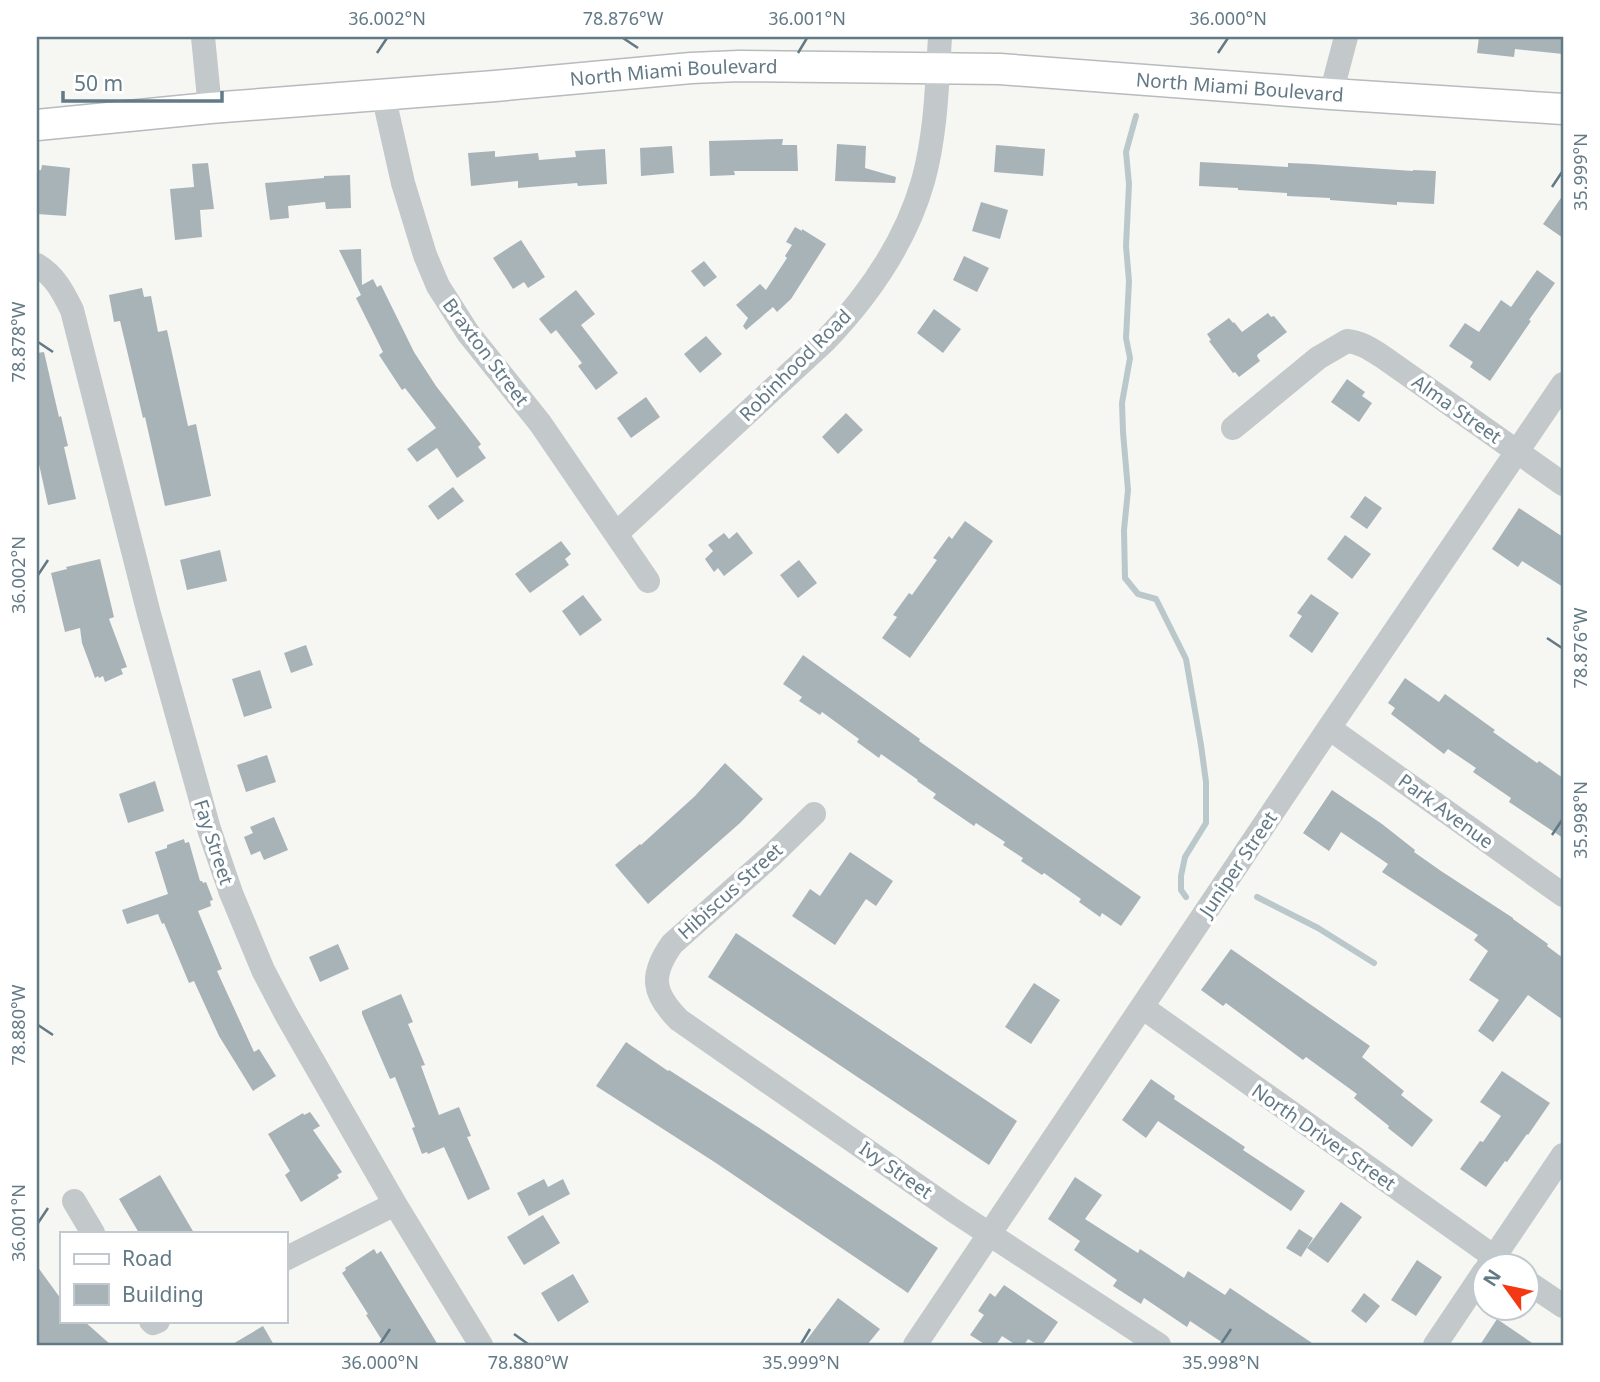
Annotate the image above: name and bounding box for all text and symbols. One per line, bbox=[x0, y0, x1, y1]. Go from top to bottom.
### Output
text: 36.002°N bbox=[348, 6, 426, 30]
text: 78.876°W bbox=[583, 6, 664, 30]
text: 36.001°N bbox=[768, 6, 846, 30]
text: 36.000°N bbox=[1189, 6, 1267, 30]
street label: North Miami Boulevard bbox=[569, 53, 778, 92]
scale bar bbox=[63, 60, 222, 104]
street label: North Miami Boulevard bbox=[1135, 66, 1344, 108]
text: 50 m bbox=[74, 69, 123, 97]
text: 35.999°N bbox=[1568, 133, 1592, 211]
street label: Braxton Street bbox=[437, 293, 535, 411]
text: 78.878°W bbox=[6, 301, 30, 382]
street label: Robinhood Road bbox=[733, 303, 857, 427]
street label: Alma Street bbox=[1407, 369, 1507, 449]
text: 36.002°N bbox=[6, 536, 30, 614]
text: 78.876°W bbox=[1568, 607, 1592, 688]
street label: Park Avenue bbox=[1393, 768, 1499, 854]
text: 35.998°N bbox=[1568, 781, 1592, 859]
street label: Fay Street bbox=[188, 796, 240, 888]
street label: Juniper Street bbox=[1192, 806, 1283, 923]
street label: Hibiscus Street bbox=[672, 837, 788, 945]
text: 78.880°W bbox=[6, 984, 30, 1065]
street label: North Driver Street bbox=[1247, 1078, 1401, 1197]
street label: Ivy Street bbox=[854, 1135, 938, 1205]
text: 36.001°N bbox=[6, 1184, 30, 1262]
legend bbox=[60, 1232, 287, 1322]
text: Road bbox=[122, 1244, 172, 1272]
north arrow bbox=[1470, 1252, 1540, 1322]
text: N bbox=[1477, 1264, 1507, 1291]
text: Building bbox=[122, 1280, 204, 1308]
text: 36.000°N bbox=[341, 1350, 419, 1374]
text: 78.880°W bbox=[488, 1350, 569, 1374]
text: 35.999°N bbox=[762, 1350, 840, 1374]
text: 35.998°N bbox=[1182, 1350, 1260, 1374]

